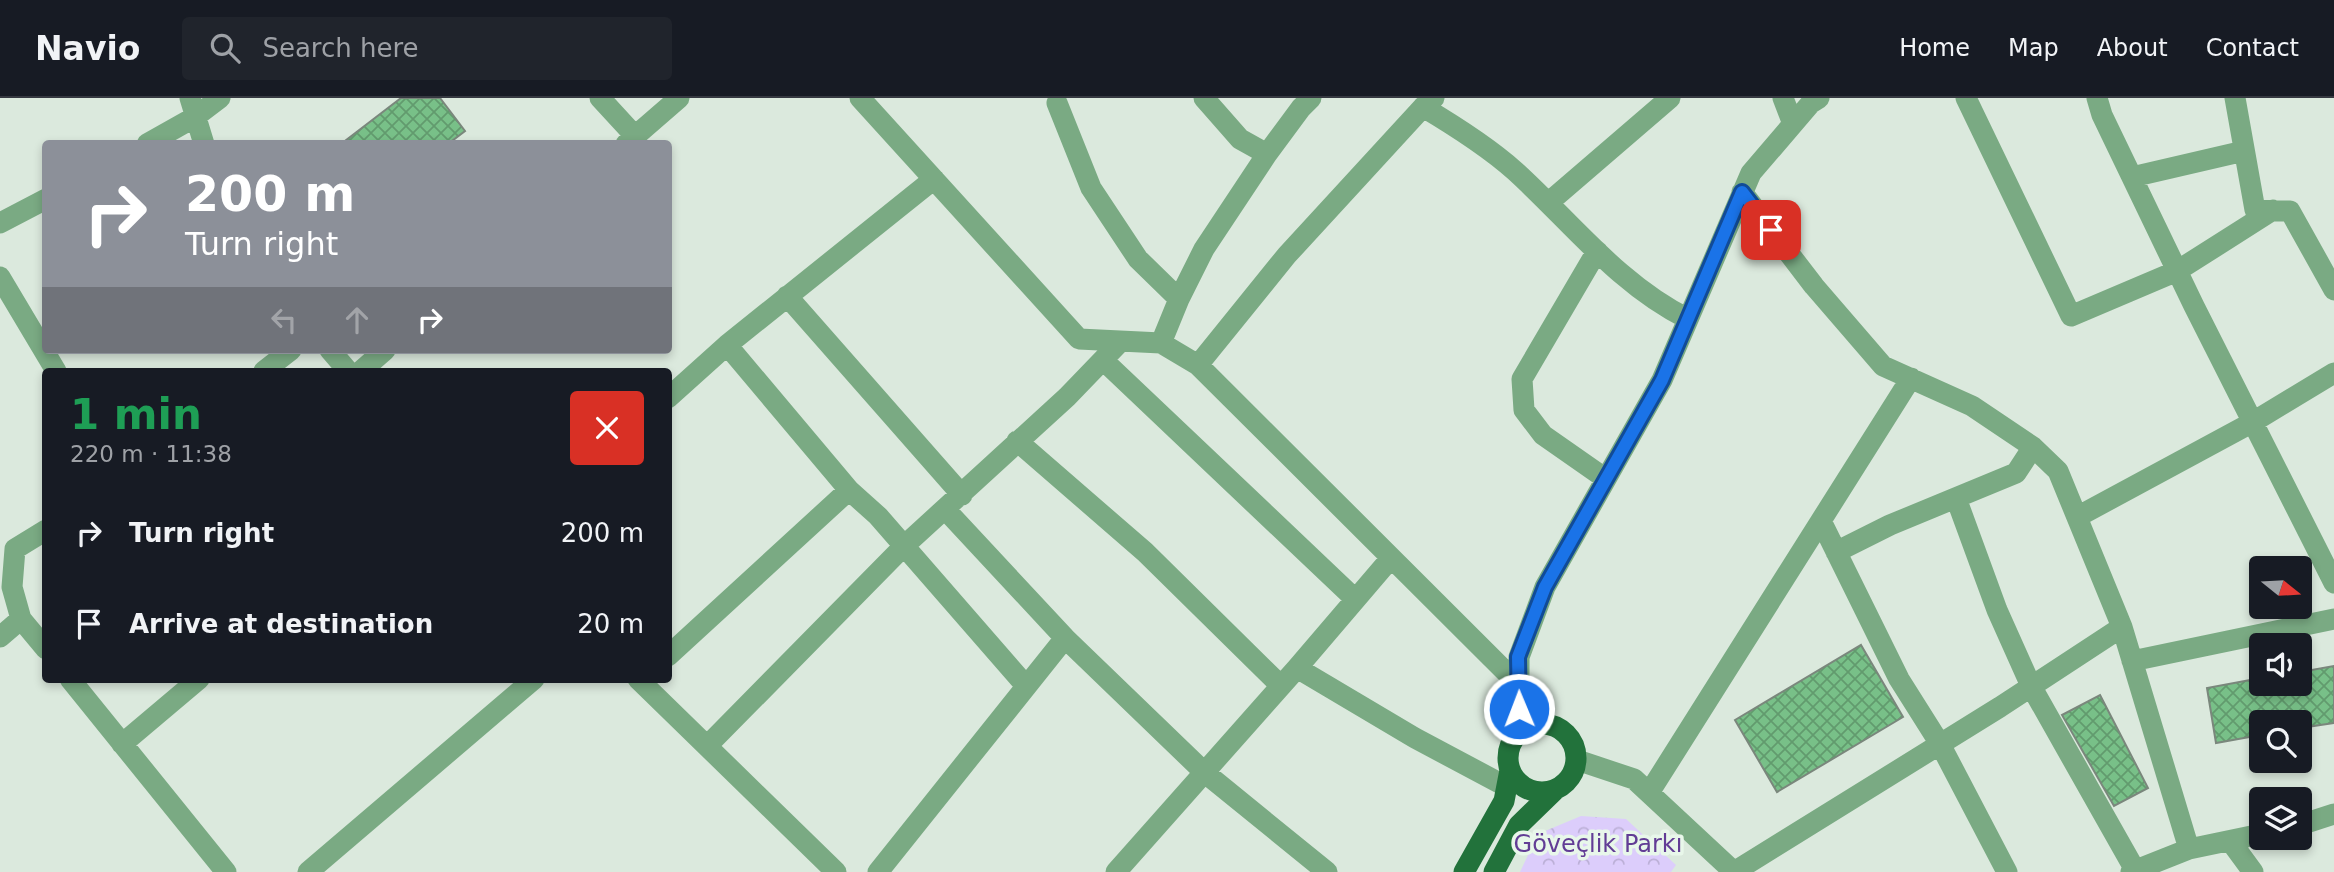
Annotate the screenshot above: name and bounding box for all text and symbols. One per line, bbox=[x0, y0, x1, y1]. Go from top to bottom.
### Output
search box bbox=[182, 17, 672, 80]
text: Navio bbox=[35, 29, 140, 68]
icon: search bbox=[206, 29, 244, 67]
text: Search here bbox=[262, 33, 419, 63]
text: Home bbox=[1899, 34, 1970, 62]
text: Map bbox=[2008, 34, 2059, 62]
text: About bbox=[2097, 34, 2168, 62]
text: Contact bbox=[2206, 34, 2299, 62]
text: 200 m bbox=[185, 166, 355, 223]
icon: right bbox=[70, 168, 161, 259]
pin bbox=[1741, 200, 1801, 260]
icon: arrive bbox=[1752, 211, 1790, 249]
text: Turn right bbox=[185, 225, 338, 263]
icon: left bbox=[265, 301, 303, 339]
icon: ahead bbox=[338, 301, 376, 339]
icon: right bbox=[411, 301, 449, 339]
text: 1 min bbox=[70, 390, 202, 439]
button: close bbox=[570, 391, 644, 465]
text: 220 m · 11:38 bbox=[70, 441, 232, 467]
icon: right bbox=[70, 514, 108, 552]
text: Turn right bbox=[129, 518, 274, 548]
text: 200 m bbox=[561, 518, 644, 548]
north arrow bbox=[2249, 556, 2312, 620]
map controls bbox=[2249, 556, 2312, 850]
icon: arrive bbox=[70, 605, 108, 643]
text: Arrive at destination bbox=[129, 609, 433, 639]
text: 20 m bbox=[577, 609, 644, 639]
button: sound bbox=[2249, 633, 2312, 696]
position arrow bbox=[1482, 672, 1556, 746]
button: search bbox=[2249, 710, 2312, 773]
button: layers bbox=[2249, 787, 2312, 850]
park label: Göveçlik Parkı bbox=[1514, 830, 1682, 858]

